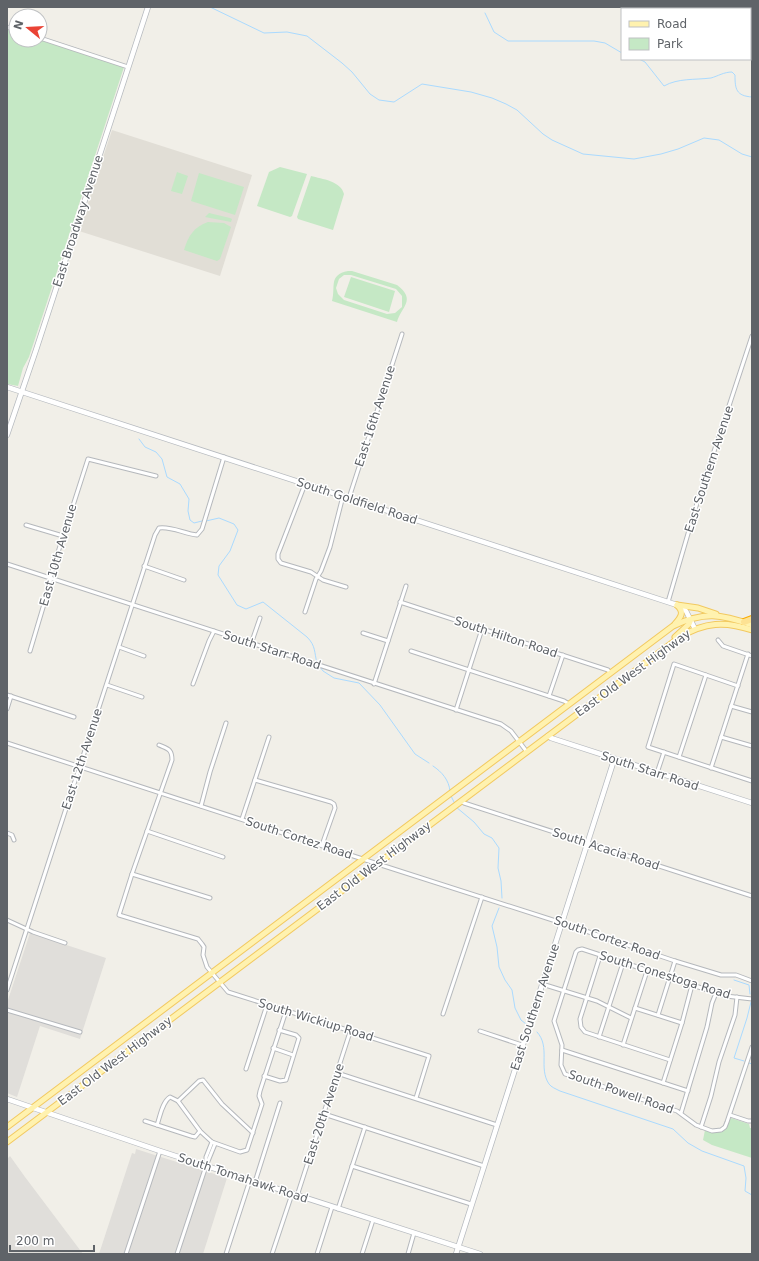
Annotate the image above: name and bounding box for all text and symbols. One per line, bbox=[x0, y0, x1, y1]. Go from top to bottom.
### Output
north arrow bbox=[8, 8, 48, 48]
legend bbox=[621, 8, 751, 60]
text: Road bbox=[657, 17, 687, 31]
text: N bbox=[11, 19, 27, 31]
text: Park bbox=[657, 37, 683, 51]
street label: East Broadway Avenue bbox=[50, 153, 106, 289]
street label: East 16th Avenue bbox=[352, 364, 398, 468]
street label: East Southern Avenue bbox=[682, 404, 736, 534]
street label: South Goldfield Road bbox=[295, 475, 419, 527]
street label: East 10th Avenue bbox=[37, 502, 79, 608]
street label: South Hilton Road bbox=[452, 614, 560, 660]
street label: East Old West Highway bbox=[573, 626, 693, 720]
street label: South Starr Road bbox=[221, 628, 323, 672]
street label: East 12th Avenue bbox=[59, 707, 105, 811]
street label: South Starr Road bbox=[599, 749, 701, 793]
street label: South Cortez Road bbox=[244, 814, 354, 862]
street label: East Old West Highway bbox=[314, 819, 434, 913]
street label: South Acacia Road bbox=[551, 825, 661, 873]
street label: South Cortez Road bbox=[552, 913, 662, 963]
street label: East Southern Avenue bbox=[508, 942, 562, 1072]
street label: South Conestoga Road bbox=[598, 948, 732, 1002]
street label: South Wickiup Road bbox=[257, 996, 375, 1044]
street label: East Old West Highway bbox=[55, 1014, 175, 1108]
street label: East 20th Avenue bbox=[301, 1062, 347, 1166]
street label: South Powell Road bbox=[566, 1067, 676, 1117]
street label: South Tomahawk Road bbox=[176, 1150, 310, 1206]
scale bar bbox=[10, 1227, 94, 1253]
text: 200 m bbox=[16, 1234, 54, 1248]

